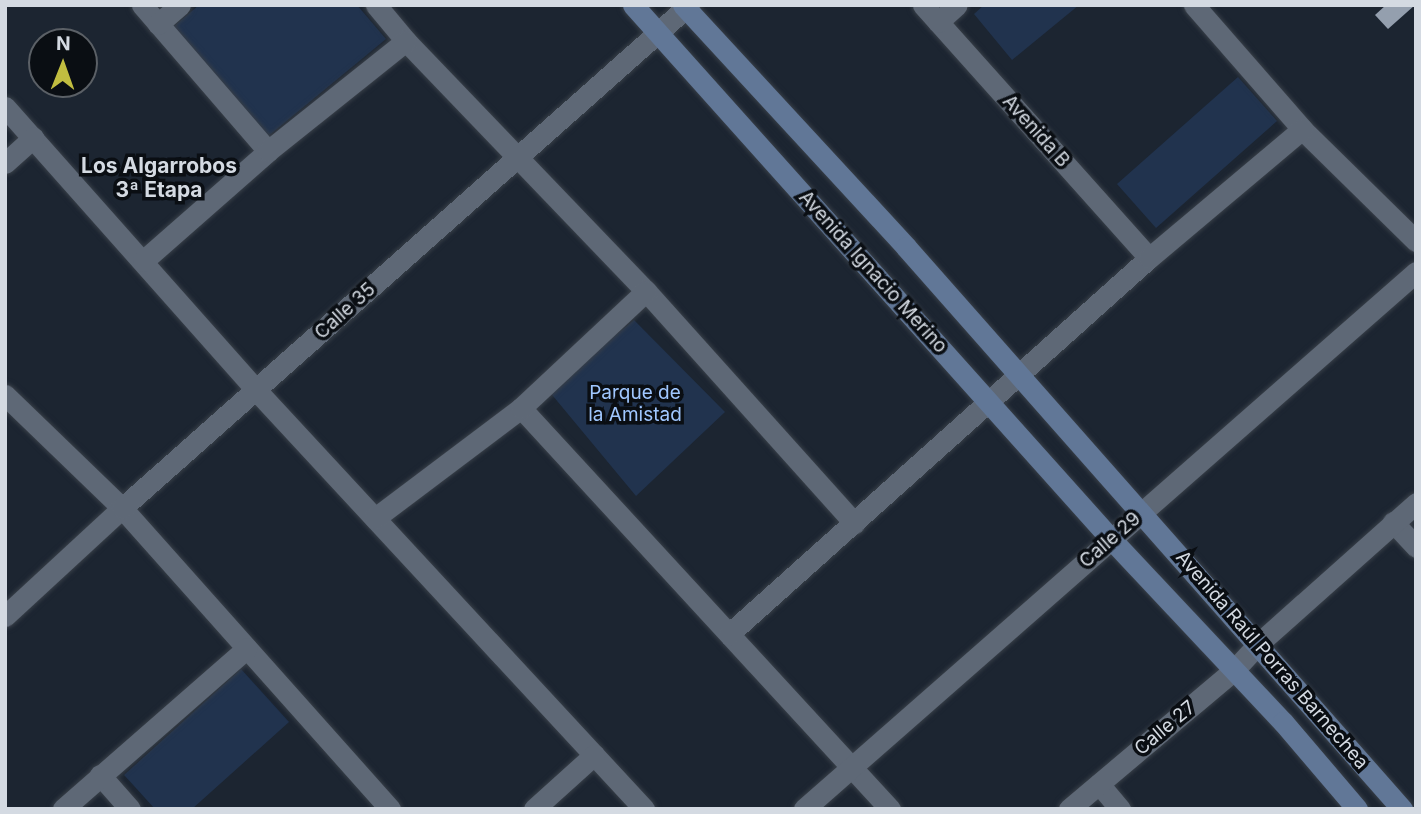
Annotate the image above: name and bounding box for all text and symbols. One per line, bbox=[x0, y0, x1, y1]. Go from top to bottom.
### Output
north arrow bbox=[28, 28, 98, 98]
text: N bbox=[56, 32, 71, 55]
street label: Avenida B bbox=[998, 90, 1074, 172]
district label: Los Algarrobos 3ª Etapa bbox=[81, 153, 237, 203]
street label: Avenida Ignacio Merino bbox=[794, 186, 952, 358]
street label: Calle 35 bbox=[310, 278, 380, 344]
park label: Parque de la Amistad bbox=[588, 382, 682, 426]
street label: Calle 29 bbox=[1075, 507, 1145, 573]
street label: Avenida Raúl Porras Barnechea bbox=[1171, 546, 1373, 774]
street label: Calle 27 bbox=[1130, 696, 1200, 760]

